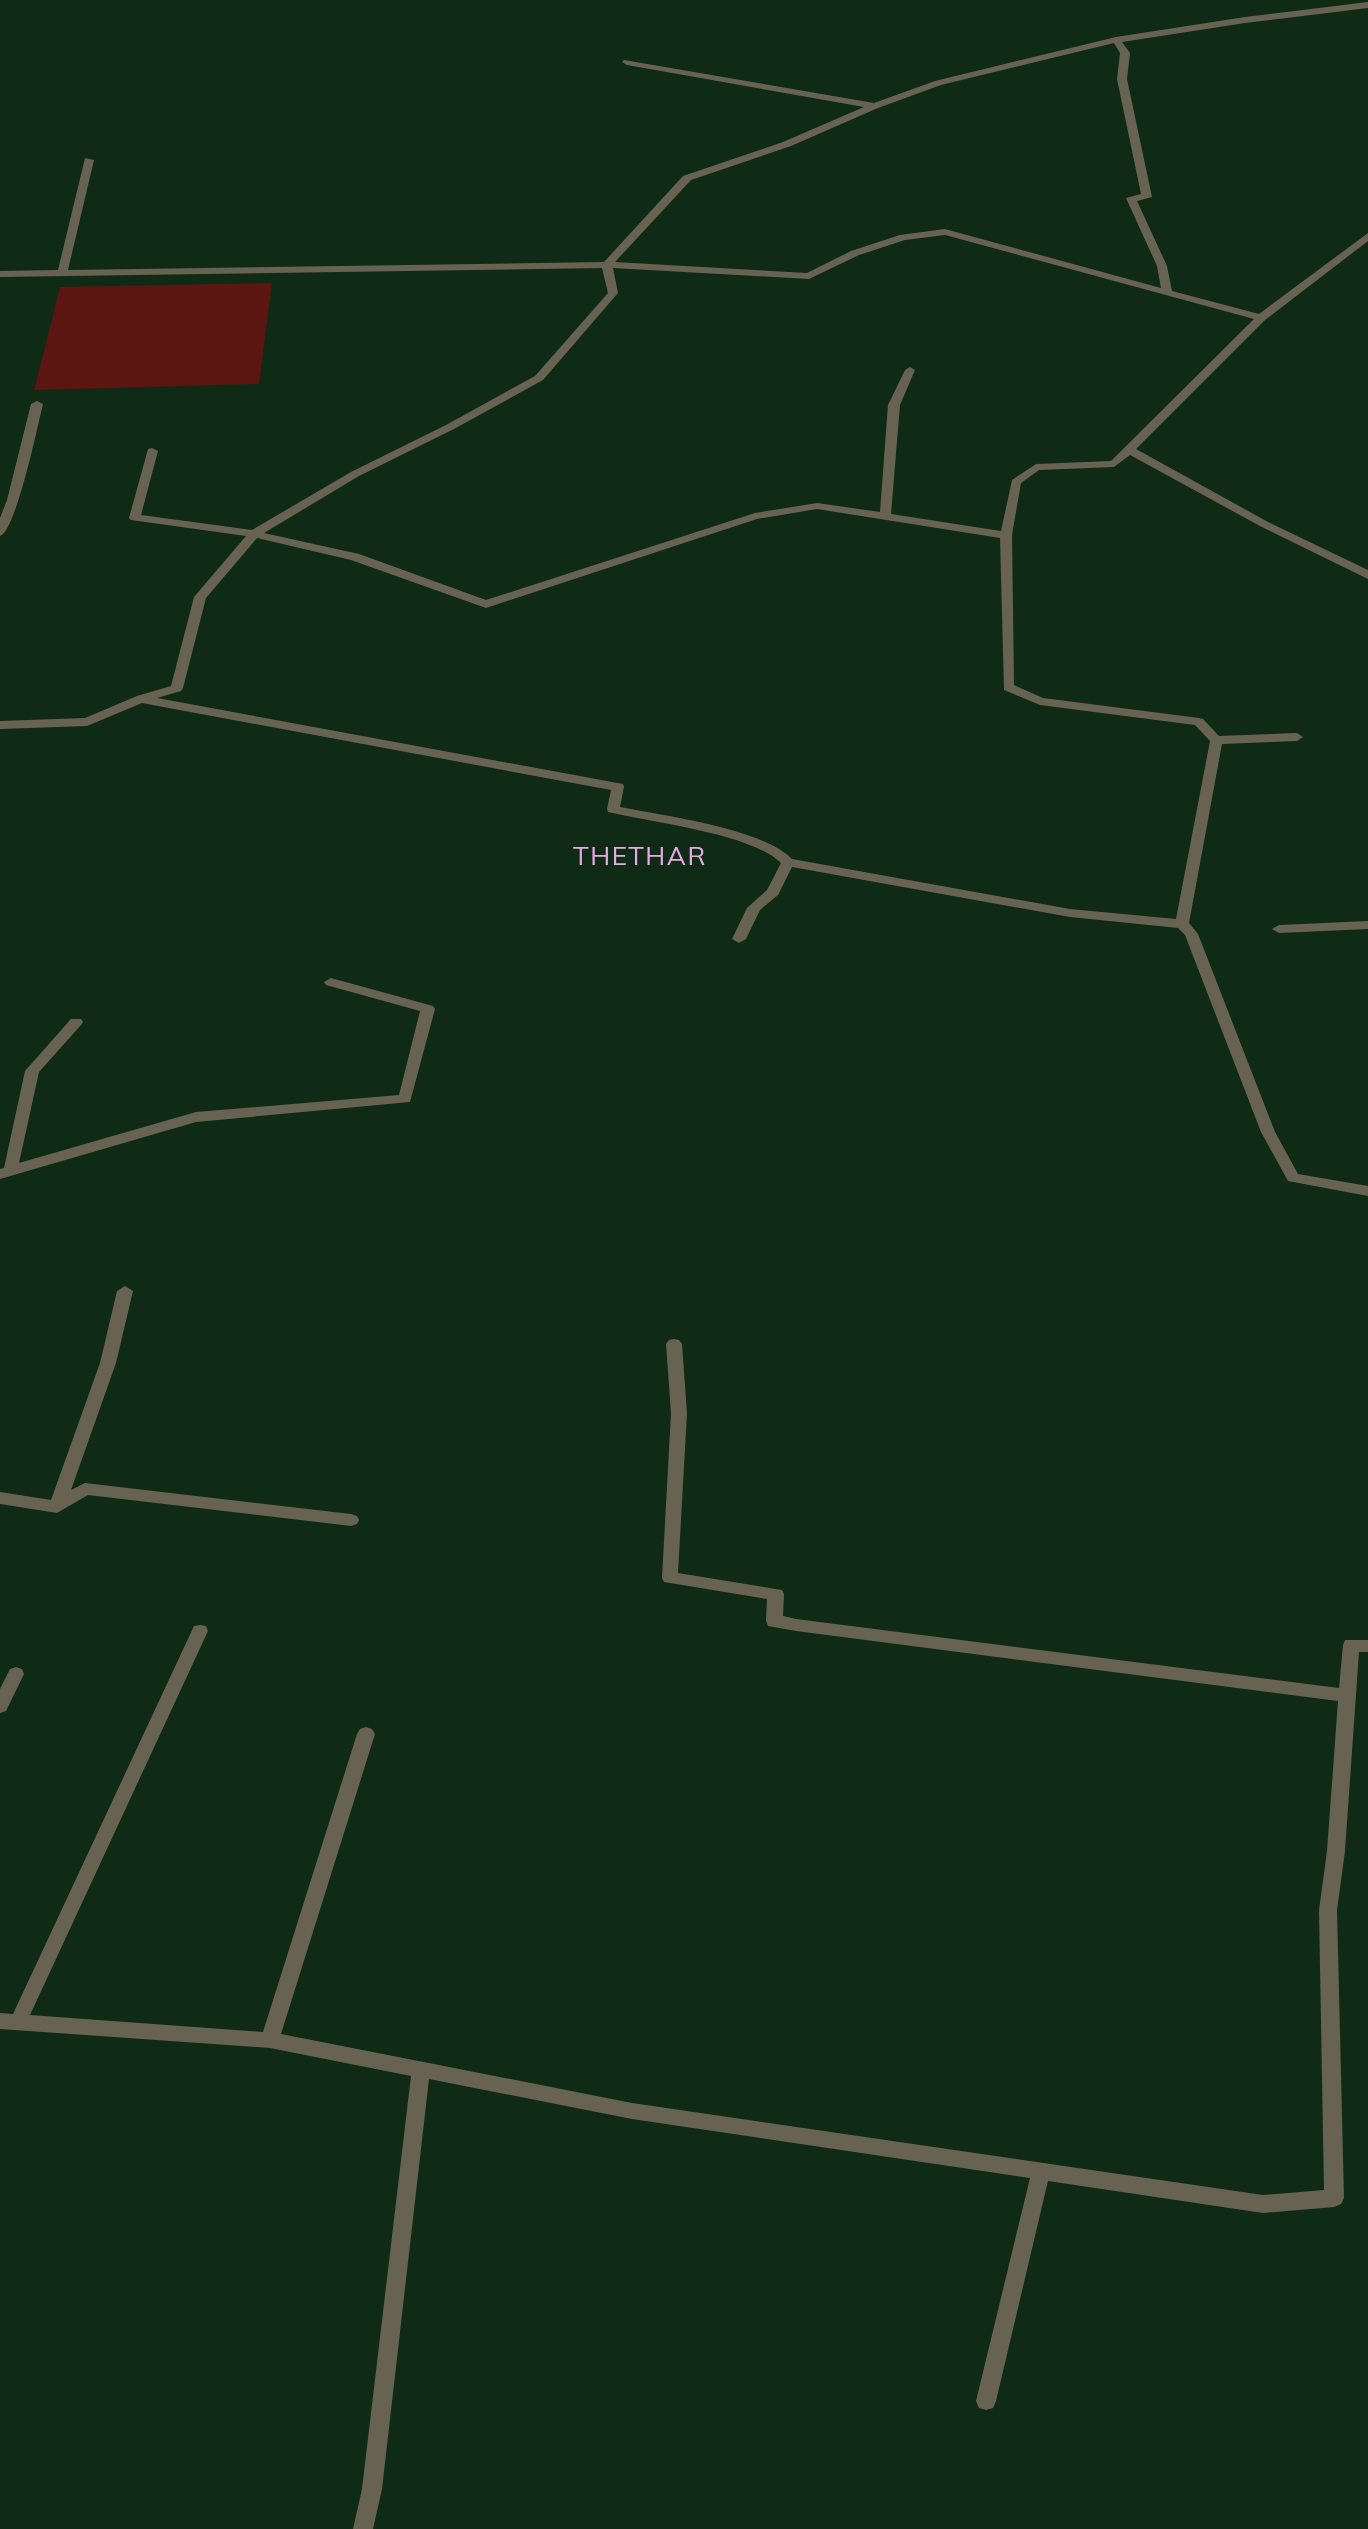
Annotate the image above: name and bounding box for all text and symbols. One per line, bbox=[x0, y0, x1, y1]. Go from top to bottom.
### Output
district label: THETHAR bbox=[573, 839, 707, 872]

